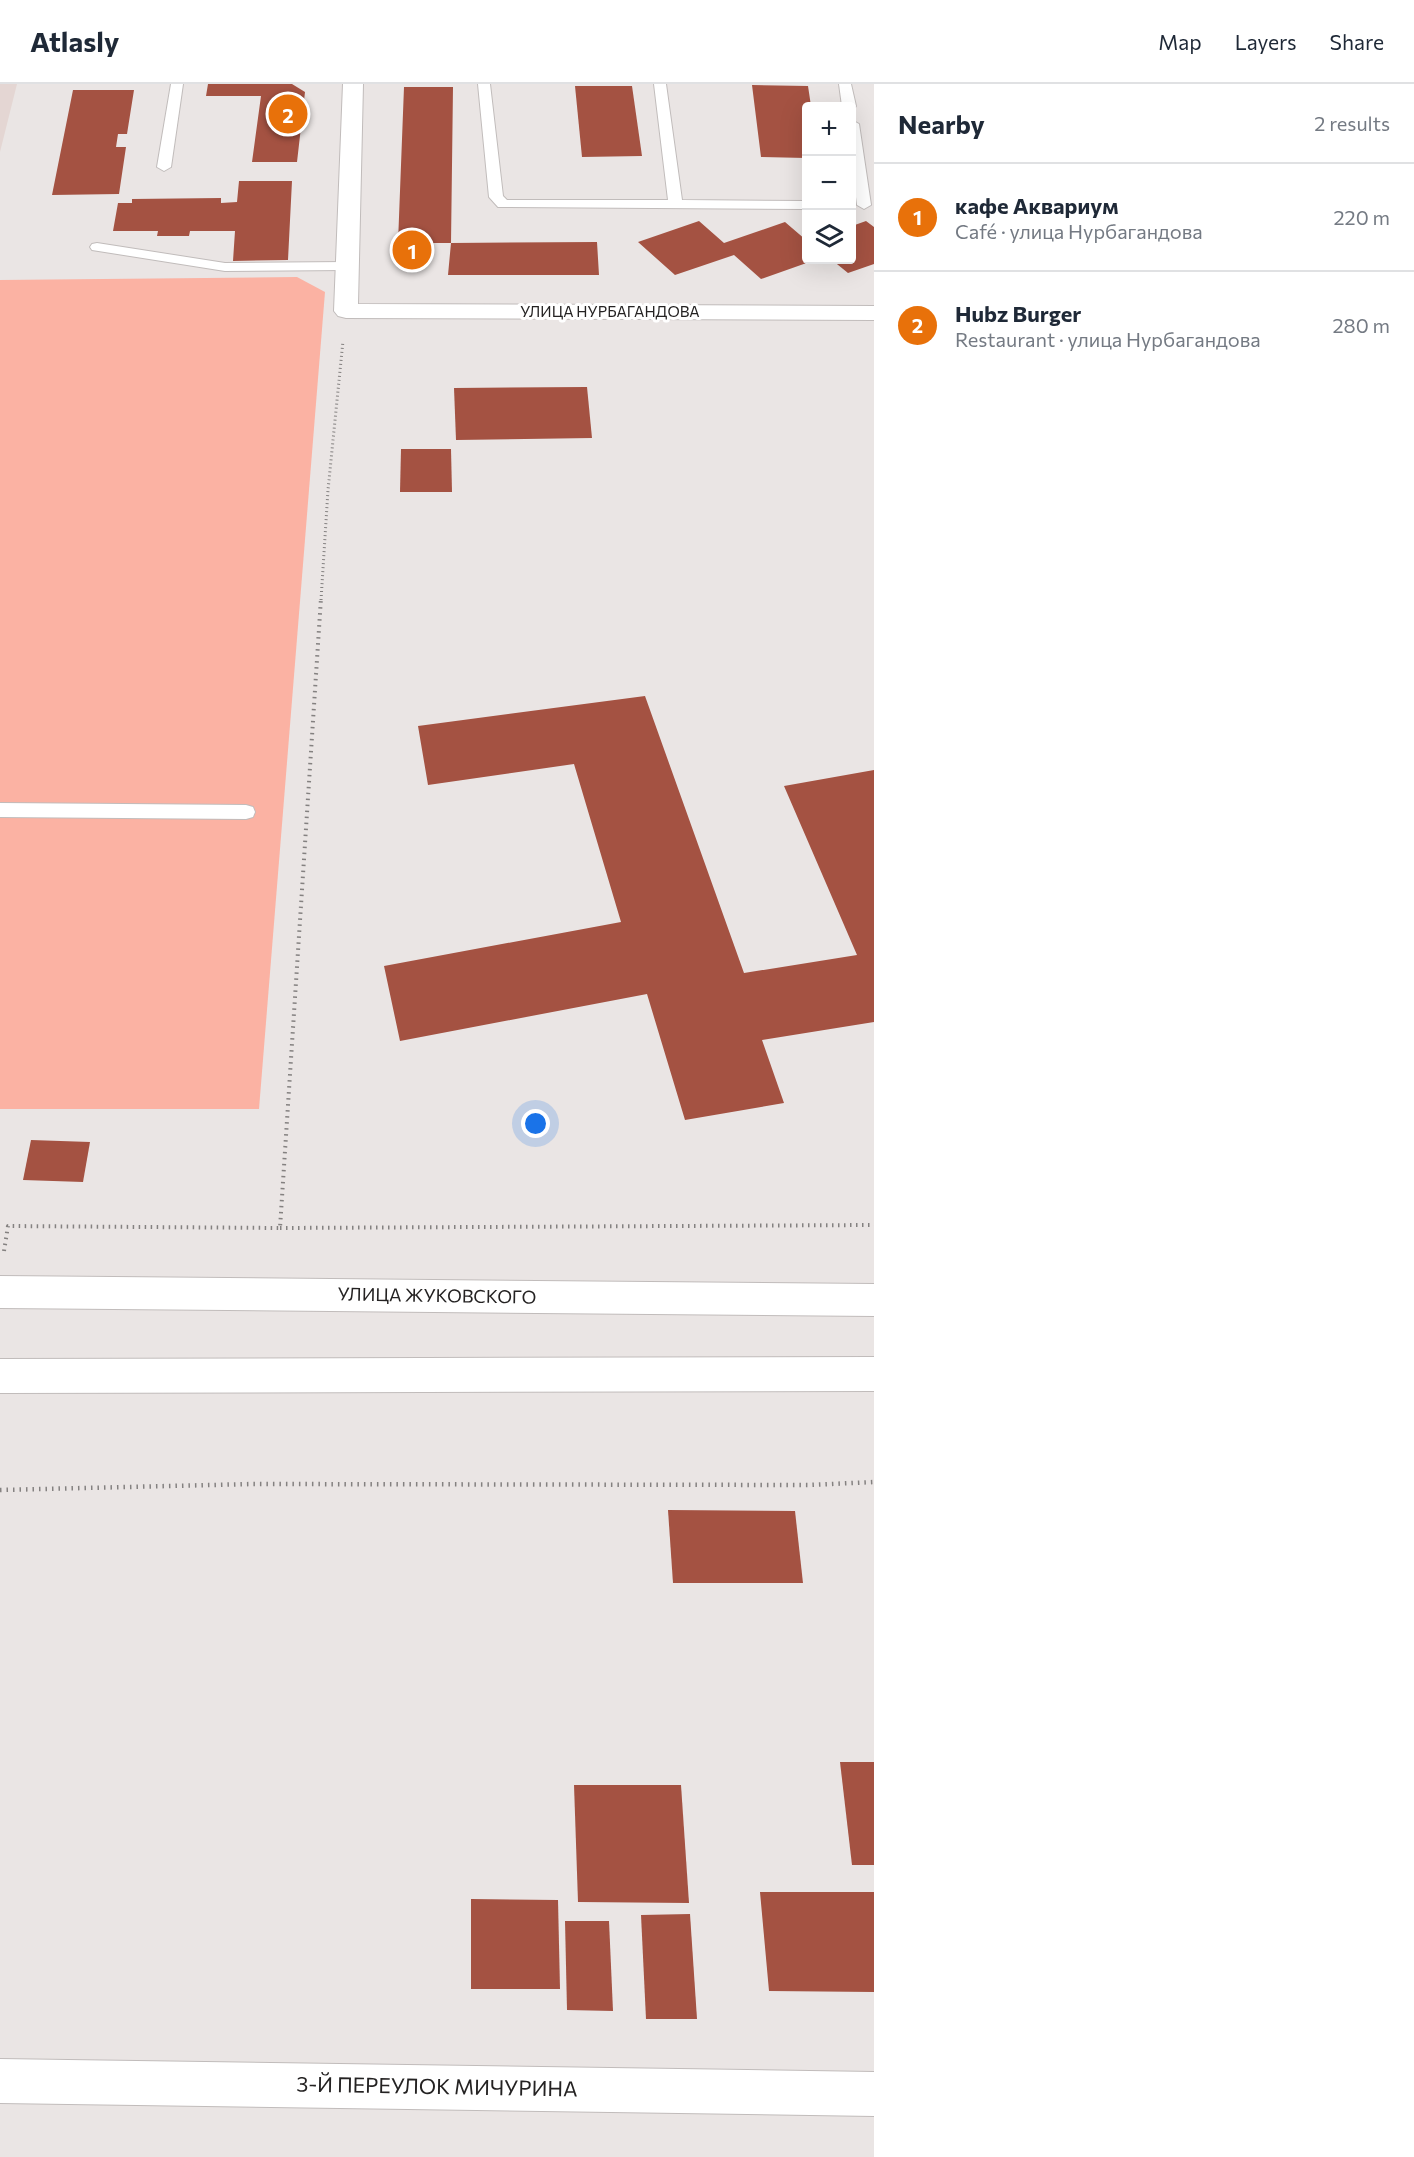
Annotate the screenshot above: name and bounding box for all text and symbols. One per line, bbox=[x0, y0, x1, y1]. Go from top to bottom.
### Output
text: Atlasly bbox=[30, 24, 119, 58]
text: Map bbox=[1158, 29, 1202, 54]
text: Layers bbox=[1235, 29, 1297, 54]
text: Share bbox=[1330, 29, 1384, 54]
pin: 2 bbox=[268, 92, 308, 136]
map controls bbox=[802, 102, 856, 264]
button: + bbox=[802, 102, 856, 156]
text: Nearby bbox=[898, 108, 985, 139]
text: 2 results bbox=[1314, 111, 1390, 135]
button: − bbox=[802, 156, 856, 210]
text: кафе Аквариум bbox=[955, 192, 1118, 219]
text: 1 bbox=[913, 205, 922, 229]
text: 220 m bbox=[1334, 205, 1390, 229]
button: layers bbox=[802, 210, 856, 264]
text: Café · улица Нурбагандова bbox=[955, 219, 1203, 243]
pin: 1 bbox=[392, 228, 432, 272]
text: Hubz Burger bbox=[955, 300, 1081, 327]
street label: УЛИЦА НУРБАГАНДОВА bbox=[520, 302, 700, 320]
text: 2 bbox=[912, 313, 923, 337]
text: 280 m bbox=[1332, 313, 1390, 337]
text: Restaurant · улица Нурбагандова bbox=[955, 327, 1261, 351]
your location bbox=[521, 1109, 550, 1138]
street label: УЛИЦА ЖУКОВСКОГО bbox=[338, 1282, 536, 1308]
street label: 3-Й ПЕРЕУЛОК МИЧУРИНА bbox=[296, 2071, 578, 2100]

